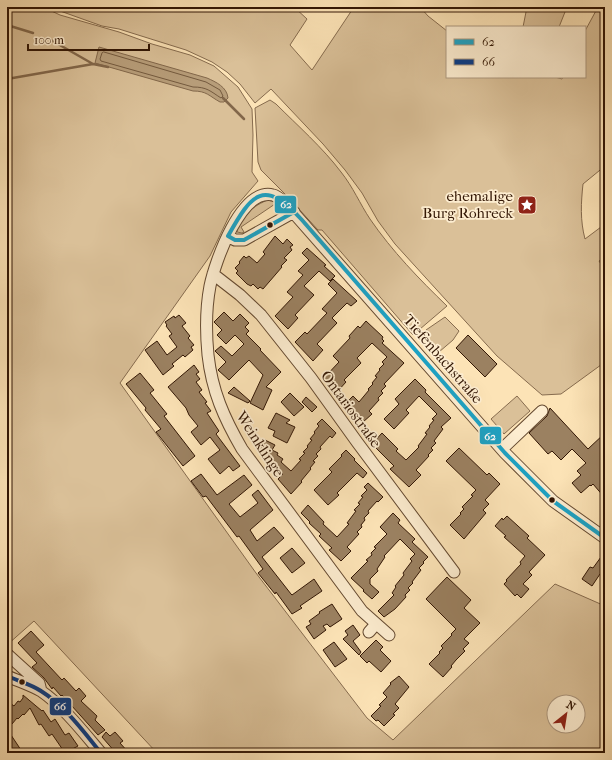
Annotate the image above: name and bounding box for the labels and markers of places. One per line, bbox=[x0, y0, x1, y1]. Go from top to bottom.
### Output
place label: ehemalige Burg Rohreck bbox=[423, 187, 514, 222]
place icon: ehemalige Burg Rohreck bbox=[516, 194, 538, 216]
unlabelled marker bbox=[265, 220, 275, 230]
unlabelled marker bbox=[547, 495, 557, 505]
unlabelled marker bbox=[17, 677, 27, 687]

